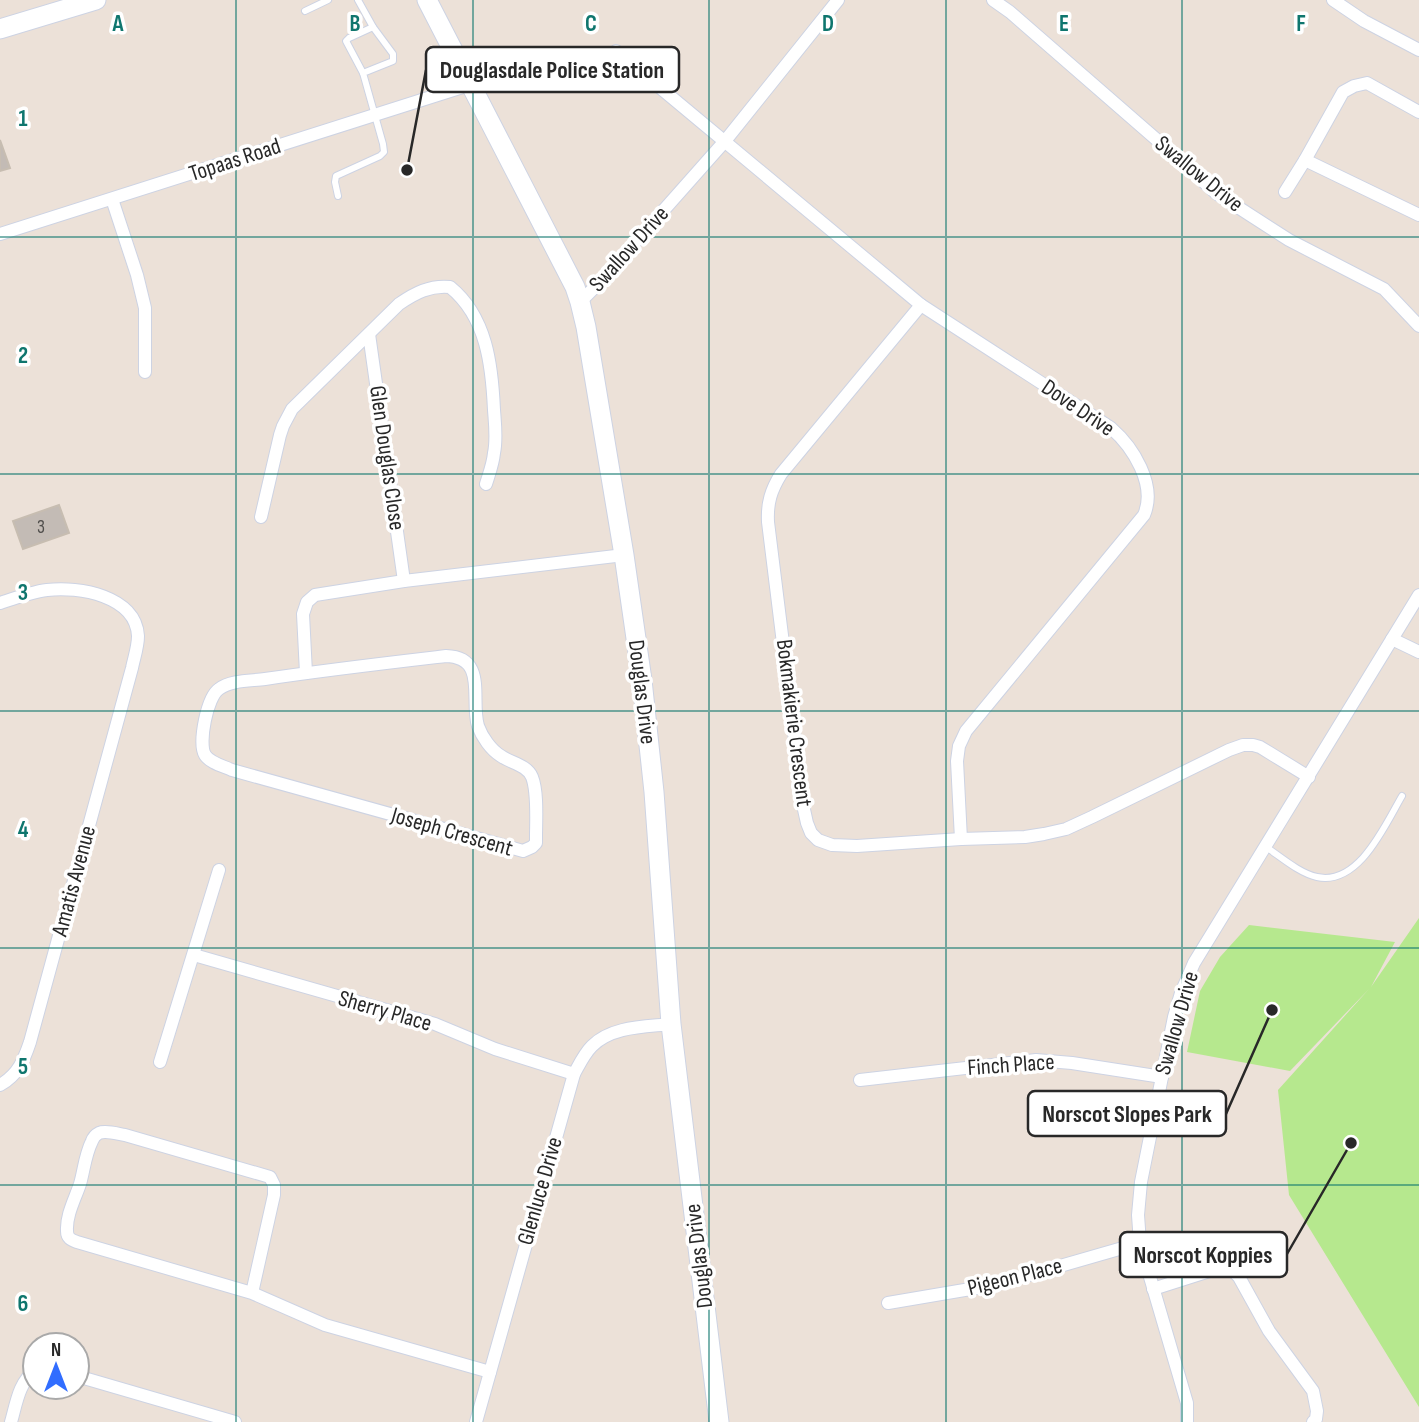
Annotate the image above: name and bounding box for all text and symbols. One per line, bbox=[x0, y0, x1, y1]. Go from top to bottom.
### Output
text: A bbox=[112, 10, 125, 38]
text: B bbox=[350, 10, 361, 38]
text: C bbox=[585, 10, 597, 38]
text: D bbox=[822, 10, 834, 38]
text: E bbox=[1059, 10, 1069, 38]
text: F bbox=[1296, 10, 1306, 38]
callout: Douglasdale Police Station bbox=[426, 47, 679, 92]
text: Douglasdale Police Station bbox=[440, 56, 664, 85]
text: 1 bbox=[18, 105, 28, 133]
street label: Swallow Drive bbox=[1149, 130, 1249, 218]
street label: Topaas Road bbox=[186, 132, 284, 188]
street label: Swallow Drive bbox=[583, 200, 675, 298]
text: 2 bbox=[18, 342, 28, 370]
street label: Dove Drive bbox=[1036, 373, 1120, 443]
street label: Glen Douglas Close bbox=[363, 384, 411, 532]
house number: 3 bbox=[37, 516, 45, 539]
text: 3 bbox=[18, 579, 28, 607]
street label: Douglas Drive bbox=[622, 638, 662, 746]
street label: Bokmakierie Crescent bbox=[770, 638, 818, 808]
street label: Joseph Crescent bbox=[387, 801, 516, 863]
text: 4 bbox=[18, 816, 29, 844]
street label: Amatis Avenue bbox=[46, 823, 102, 940]
street label: Swallow Drive bbox=[1149, 968, 1205, 1078]
street label: Sherry Place bbox=[335, 984, 435, 1038]
street label: Finch Place bbox=[967, 1048, 1055, 1082]
text: 5 bbox=[18, 1053, 28, 1081]
callout: Norscot Slopes Park bbox=[1028, 1091, 1226, 1136]
text: Norscot Slopes Park bbox=[1042, 1100, 1212, 1129]
street label: Glenluce Drive bbox=[511, 1134, 569, 1248]
street label: Douglas Drive bbox=[679, 1202, 719, 1310]
callout: Norscot Koppies bbox=[1120, 1232, 1287, 1277]
text: Norscot Koppies bbox=[1134, 1241, 1272, 1270]
street label: Pigeon Place bbox=[965, 1252, 1065, 1302]
text: 6 bbox=[18, 1290, 28, 1318]
north arrow bbox=[21, 1331, 91, 1401]
text: N bbox=[51, 1339, 61, 1362]

